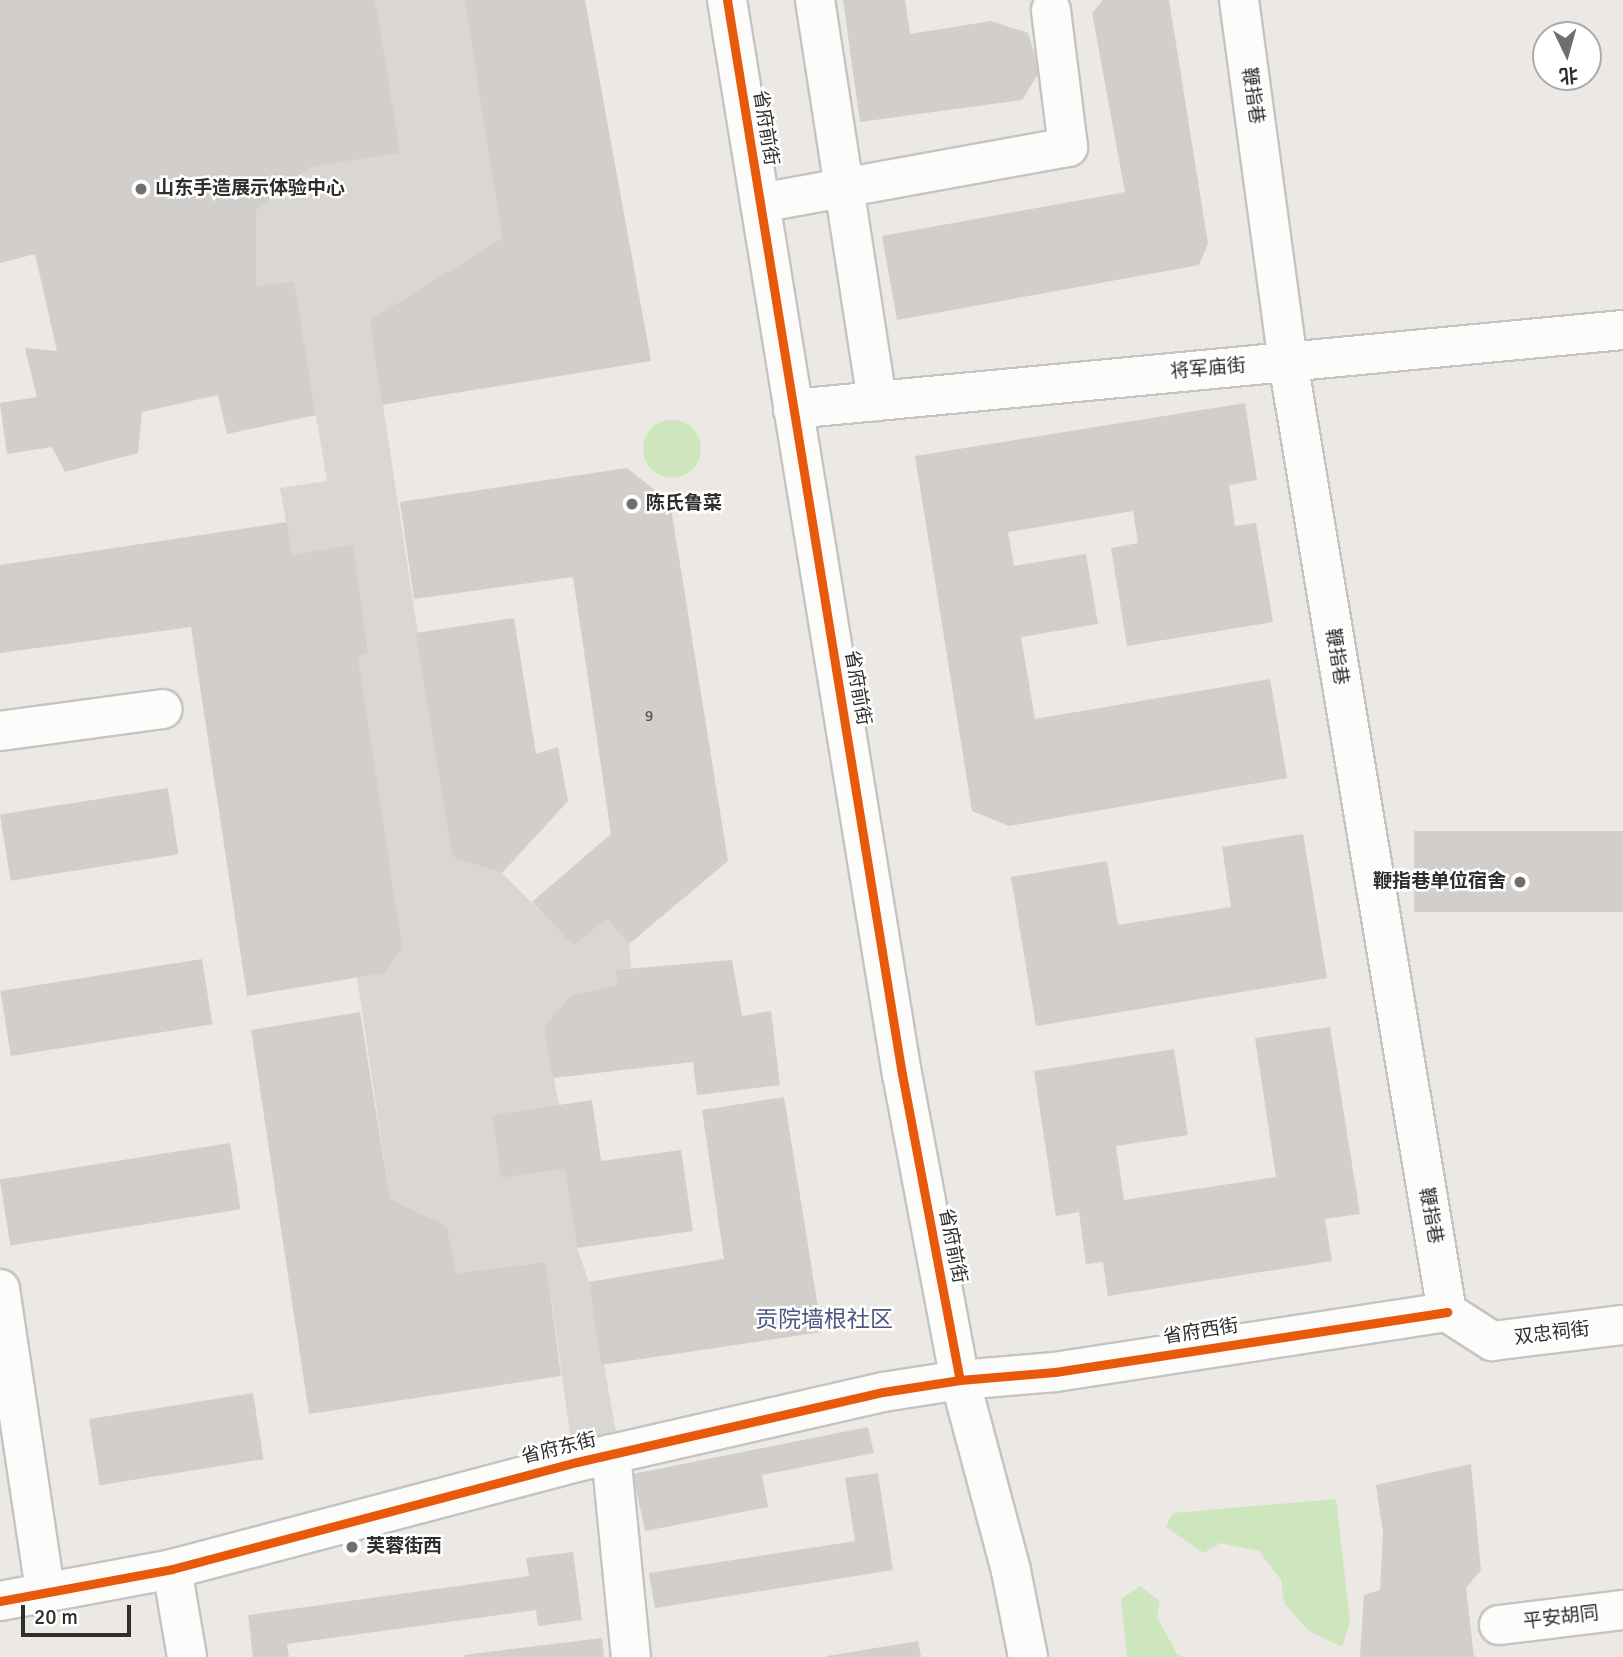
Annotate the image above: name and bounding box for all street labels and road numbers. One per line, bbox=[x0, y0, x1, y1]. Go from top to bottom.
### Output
street label: 鞭指巷 bbox=[1237, 66, 1267, 126]
street label: 省府前街 bbox=[748, 89, 782, 167]
street label: 将军庙街 bbox=[1169, 354, 1247, 384]
street label: 鞭指巷 bbox=[1320, 627, 1352, 687]
street label: 省府前街 bbox=[839, 649, 875, 727]
street label: 鞭指巷 bbox=[1414, 1186, 1446, 1246]
street label: 省府前街 bbox=[934, 1207, 970, 1285]
street label: 省府西街 bbox=[1162, 1315, 1240, 1349]
street label: 双忠祠街 bbox=[1513, 1318, 1591, 1350]
street label: 省府东街 bbox=[519, 1429, 599, 1469]
street label: 平安胡同 bbox=[1522, 1602, 1600, 1634]

